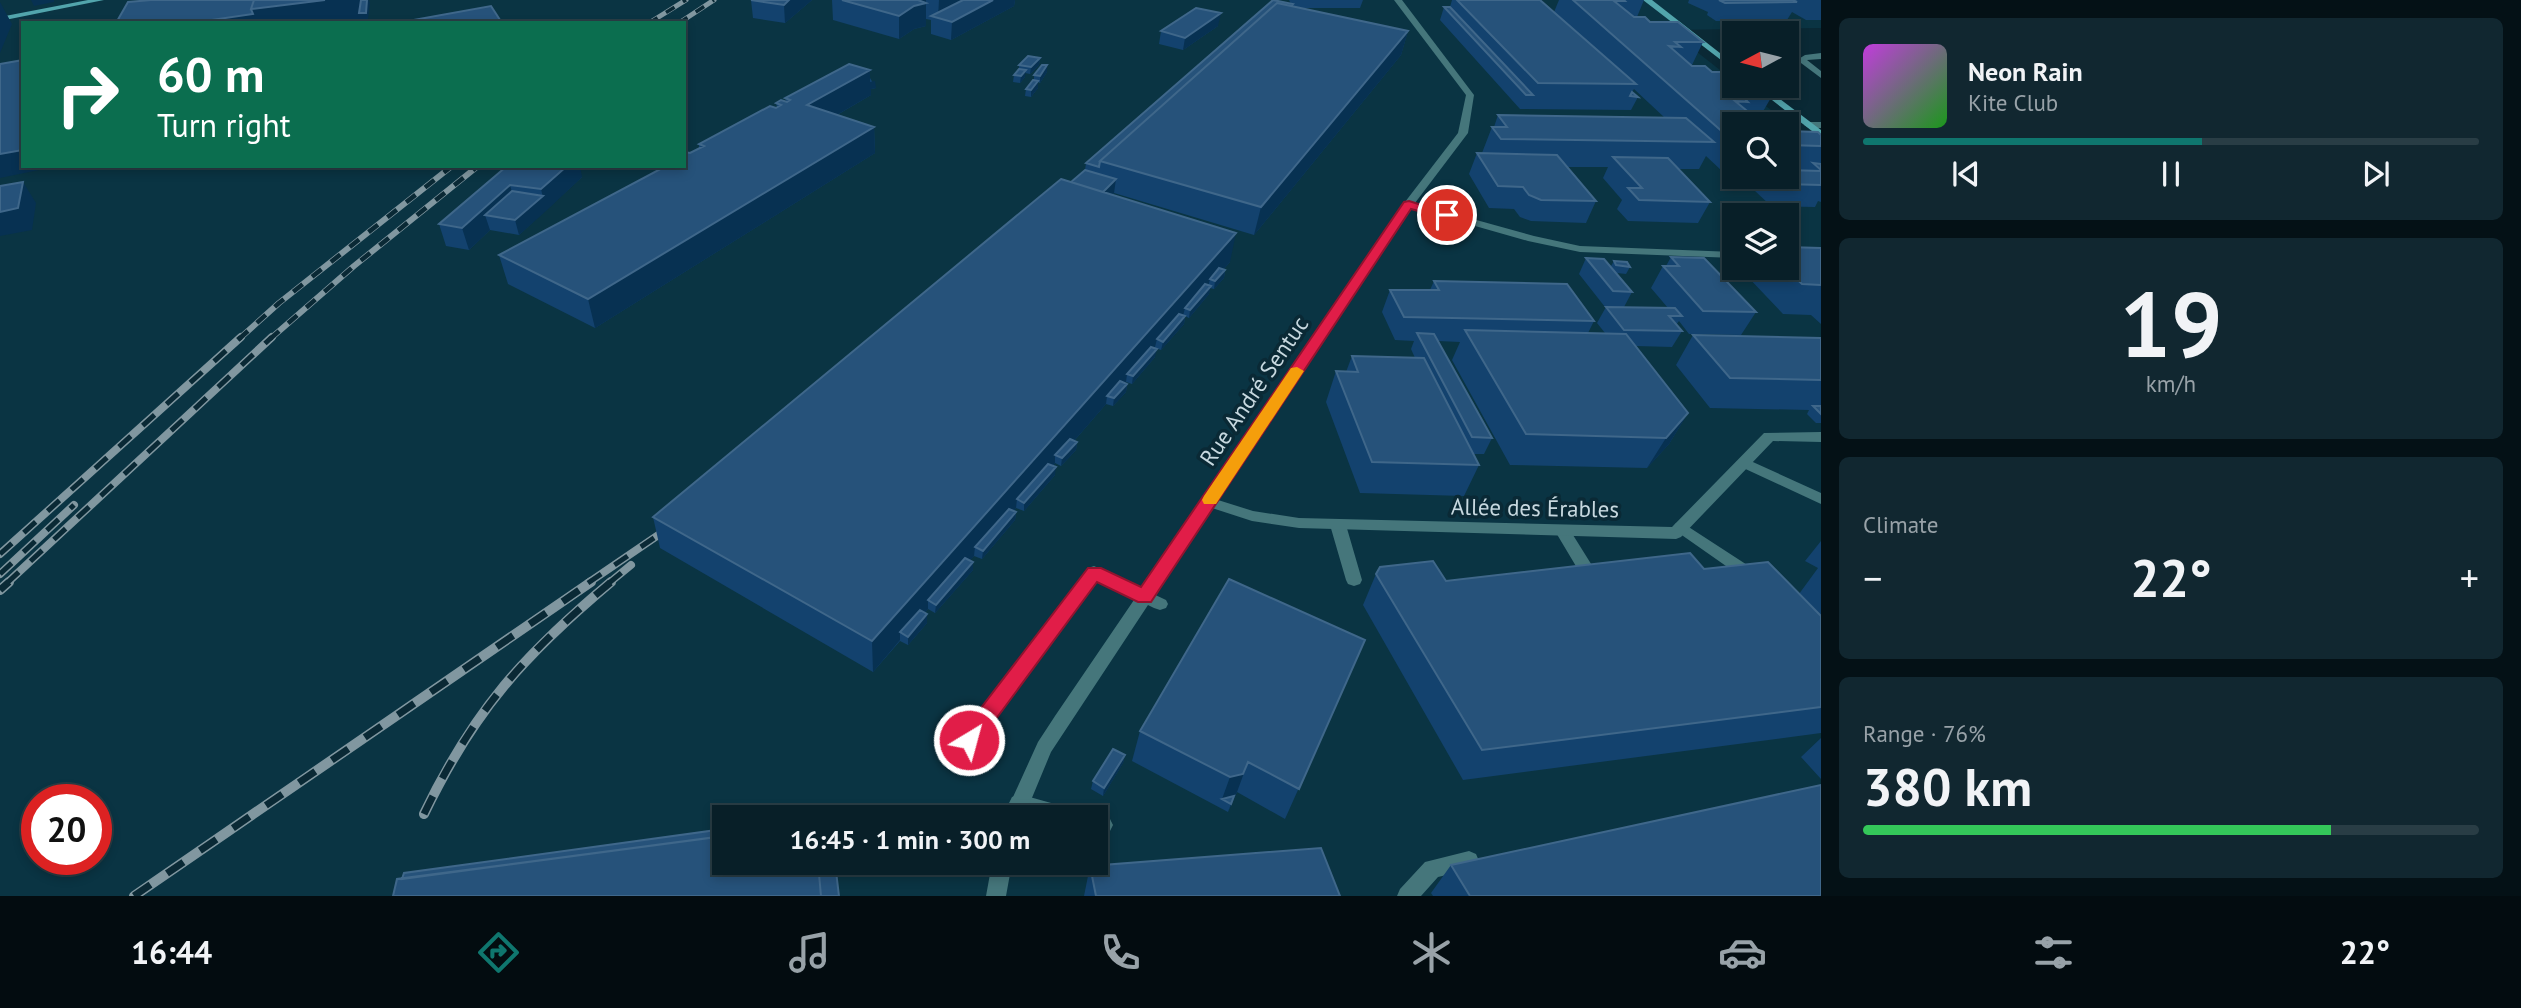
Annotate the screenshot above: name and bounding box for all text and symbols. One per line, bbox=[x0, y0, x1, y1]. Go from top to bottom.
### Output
north arrow bbox=[1722, 21, 1799, 98]
map controls bbox=[1722, 21, 1799, 280]
text: 60 m bbox=[157, 42, 264, 106]
icon: right bbox=[42, 49, 133, 140]
text: Neon Rain bbox=[1968, 55, 2083, 88]
text: Kite Club bbox=[1968, 88, 2058, 117]
text: Turn right bbox=[157, 104, 291, 146]
button: search bbox=[1722, 112, 1799, 189]
icon: previous bbox=[1947, 155, 1985, 193]
icon: pause bbox=[2152, 155, 2190, 193]
icon: next bbox=[2357, 155, 2395, 193]
pin bbox=[1417, 185, 1477, 245]
icon: arrive bbox=[1428, 196, 1466, 234]
button: layers bbox=[1722, 203, 1799, 280]
text: 19 bbox=[2119, 264, 2223, 382]
street label: Rue André Sentuc bbox=[1193, 310, 1314, 471]
text: km/h bbox=[2146, 369, 2196, 398]
street label: Allée des Érables bbox=[1451, 492, 1619, 523]
text: Climate bbox=[1863, 510, 1938, 539]
text: 22° bbox=[2130, 544, 2212, 611]
text: − bbox=[1863, 553, 1882, 602]
text: + bbox=[2460, 553, 2479, 602]
position arrow bbox=[932, 703, 1006, 777]
text: Range · 76% bbox=[1863, 719, 1986, 748]
text: 380 km bbox=[1863, 753, 2032, 820]
speed limit sign: 20 bbox=[21, 784, 112, 875]
text: 16:45 · 1 min · 300 m bbox=[790, 823, 1030, 856]
icon: directions bbox=[474, 928, 523, 977]
icon: music bbox=[785, 928, 834, 977]
icon: phone bbox=[1096, 928, 1145, 977]
icon: climate bbox=[1407, 928, 1456, 977]
icon: car bbox=[1718, 928, 1767, 977]
icon: filters bbox=[2029, 928, 2078, 977]
text: 16:44 bbox=[131, 931, 212, 973]
text: 22° bbox=[2340, 931, 2390, 973]

